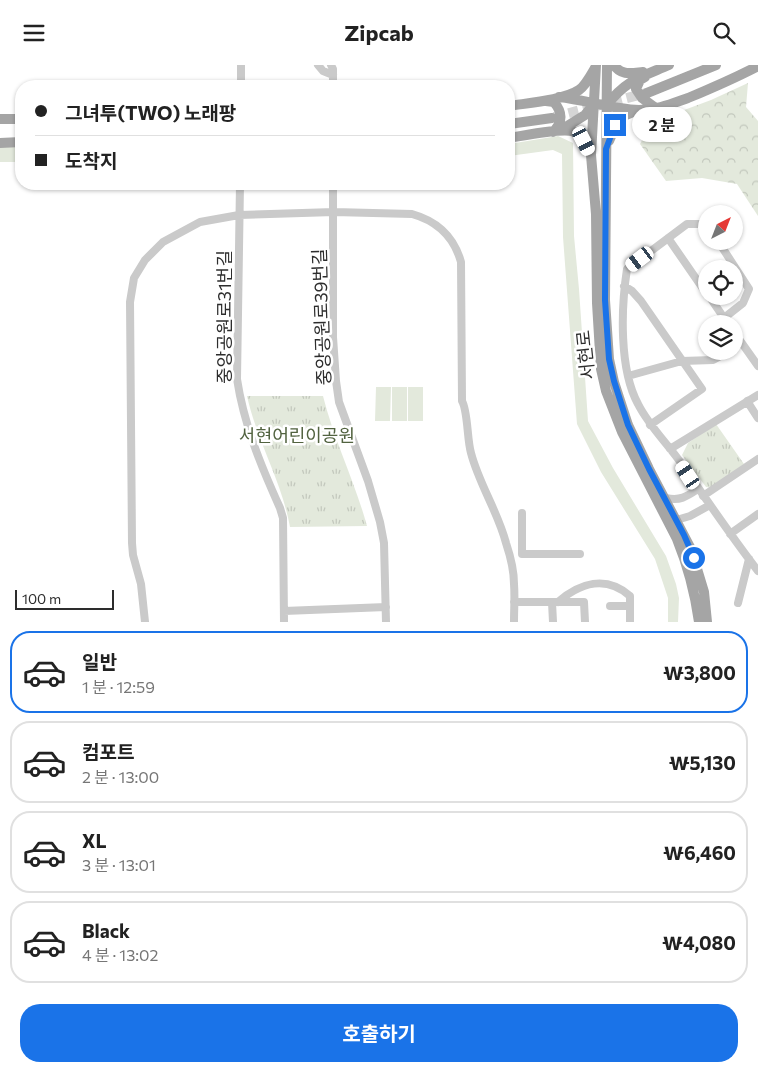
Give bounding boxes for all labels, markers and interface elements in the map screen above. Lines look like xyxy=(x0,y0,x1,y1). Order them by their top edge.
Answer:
icon: menu xyxy=(20,19,48,47)
text: Zipcab xyxy=(344,19,414,46)
icon: search xyxy=(710,19,738,47)
text: 그녀투(TWO) 노래팡 xyxy=(65,101,236,124)
callout: 2 분 xyxy=(632,107,692,143)
route end xyxy=(604,114,626,136)
text: 2 분 xyxy=(649,115,675,134)
car xyxy=(570,124,597,158)
text: 도착지 xyxy=(65,149,117,172)
north arrow xyxy=(698,205,742,250)
map controls xyxy=(698,205,743,360)
car xyxy=(623,244,656,274)
street label: 중앙공원로39번길 xyxy=(308,248,334,386)
street label: 중앙공원로31번길 xyxy=(213,250,235,384)
button: locate xyxy=(698,260,743,305)
button: layers xyxy=(698,315,743,360)
street label: 서현로 xyxy=(571,329,599,381)
park label: 서현어린이공원 xyxy=(239,424,355,446)
car xyxy=(673,458,702,492)
route start xyxy=(683,547,705,569)
scale bar xyxy=(15,587,114,610)
text: 100 m xyxy=(22,590,61,607)
icon: car xyxy=(22,650,67,695)
text: 일반 xyxy=(82,650,117,673)
text: ₩3,800 xyxy=(663,661,736,684)
text: 1 분 · 12:59 xyxy=(82,677,155,696)
icon: car xyxy=(22,740,67,785)
text: 컴포트 xyxy=(82,740,134,763)
text: ₩5,130 xyxy=(669,751,736,774)
text: 2 분 · 13:00 xyxy=(82,767,159,786)
text: XL xyxy=(82,829,107,852)
icon: car xyxy=(22,830,67,875)
text: ₩6,460 xyxy=(663,841,736,864)
text: 3 분 · 13:01 xyxy=(82,855,156,874)
text: Black xyxy=(82,919,130,942)
icon: car xyxy=(22,920,67,965)
text: ₩4,080 xyxy=(662,931,736,954)
text: 4 분 · 13:02 xyxy=(82,945,158,964)
button: 호출하기 xyxy=(20,1004,738,1062)

